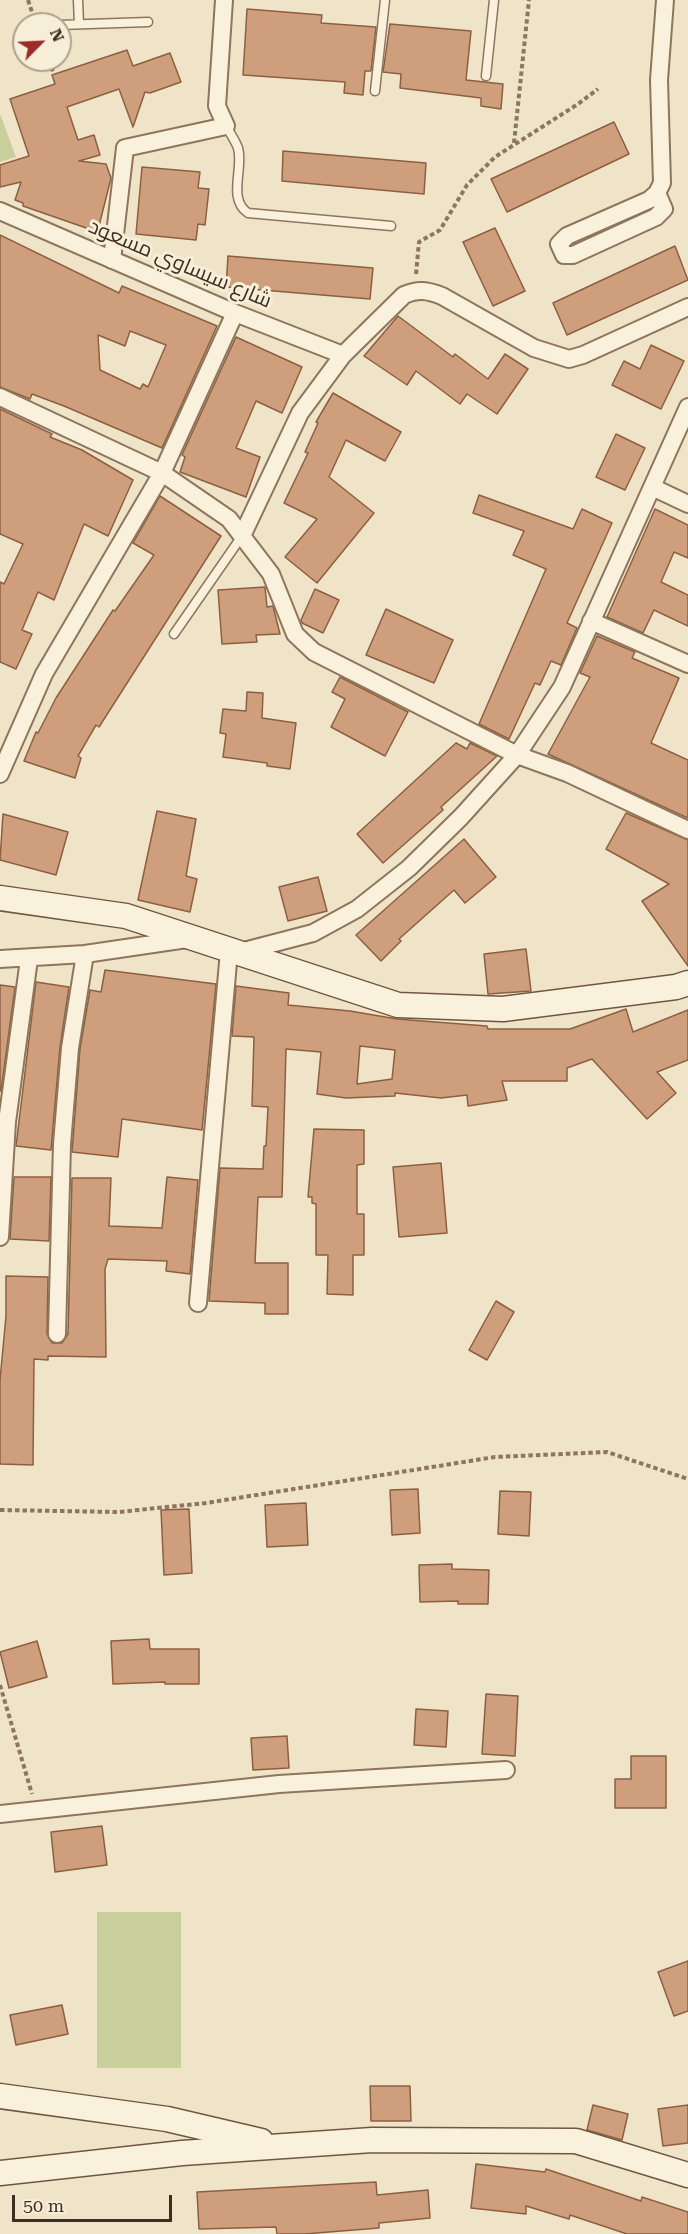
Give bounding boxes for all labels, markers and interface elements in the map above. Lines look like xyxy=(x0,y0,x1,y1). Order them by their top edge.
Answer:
north arrow xyxy=(12,12,72,72)
text: N xyxy=(46,26,68,45)
street label: شارع سيساوي مسعود xyxy=(85,214,275,314)
scale bar xyxy=(15,2183,176,2221)
text: 50 m xyxy=(23,2195,64,2216)

